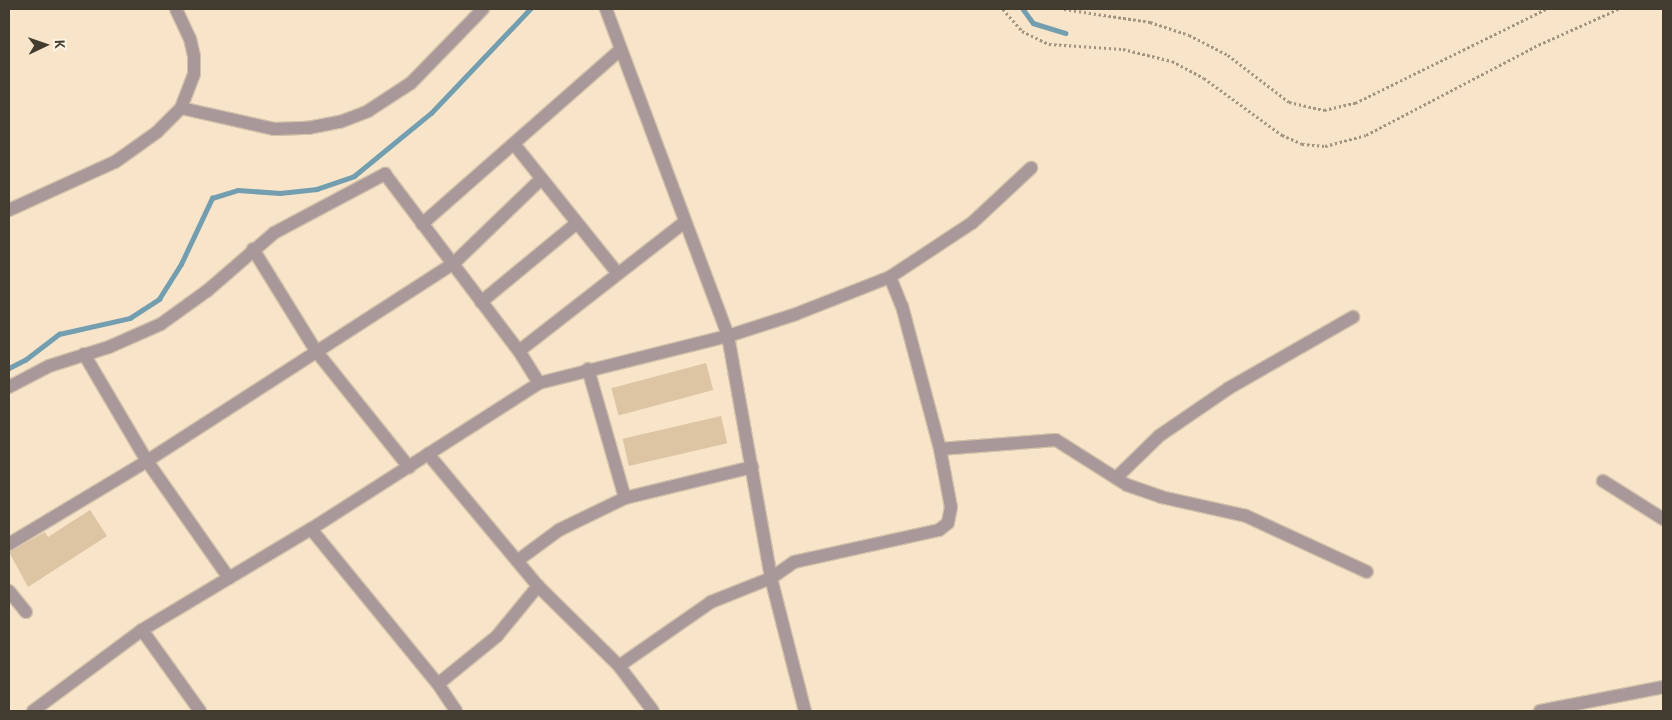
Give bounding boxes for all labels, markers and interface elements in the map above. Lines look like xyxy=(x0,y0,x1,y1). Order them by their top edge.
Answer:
north arrow xyxy=(20,20,70,70)
text: K xyxy=(51,39,69,49)

